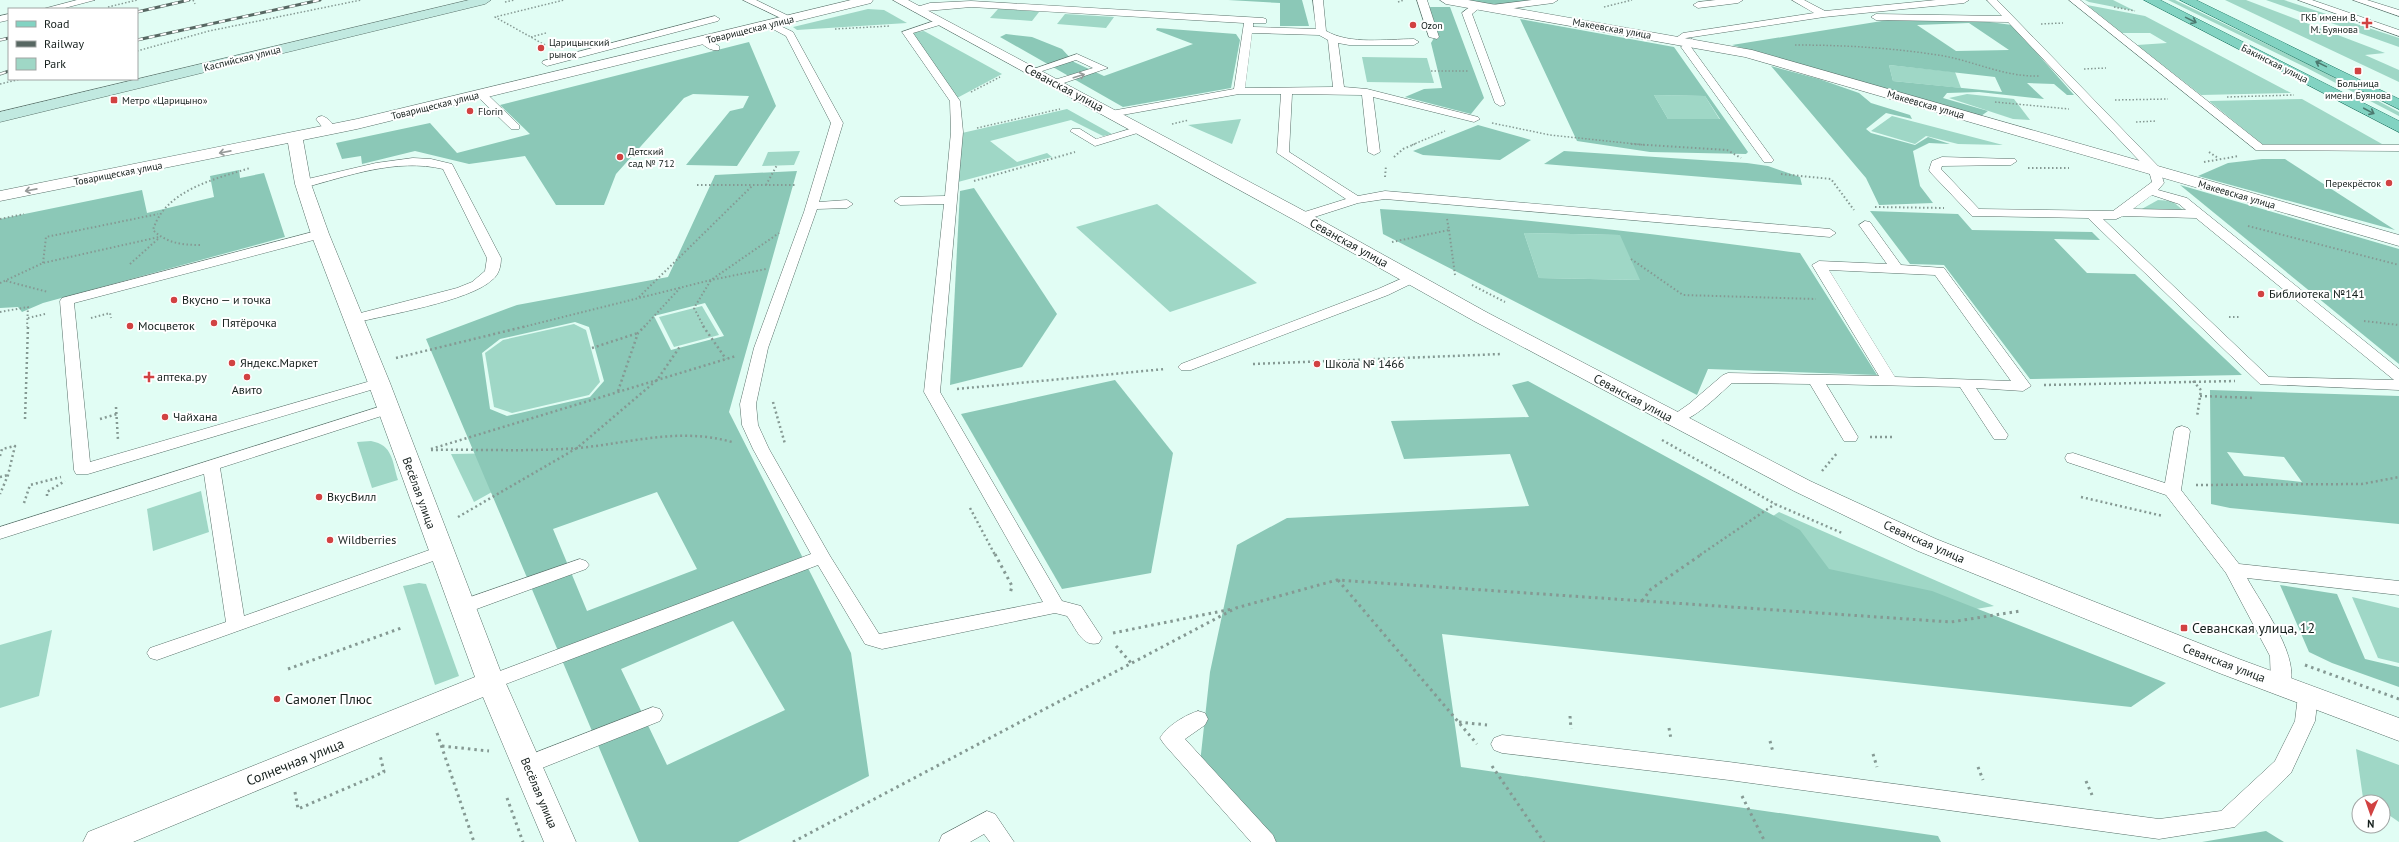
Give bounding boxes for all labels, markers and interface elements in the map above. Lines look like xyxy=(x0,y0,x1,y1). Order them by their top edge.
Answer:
legend xyxy=(8,8,138,80)
place label: ГКБ имени В. М. Буянова xyxy=(2301,11,2358,36)
street label: Товарищеская улица xyxy=(705,12,795,47)
street label: Макеевская улица xyxy=(1572,15,1652,42)
text: Road xyxy=(44,16,69,31)
one-way arrow xyxy=(2185,17,2197,24)
marker: ГКБ имени В. М. Буянова xyxy=(2361,17,2373,29)
place label: Ozon xyxy=(1421,19,1443,32)
marker: Ozon xyxy=(1408,20,1418,30)
text: Railway xyxy=(44,36,84,51)
place label: Царицынский рынок xyxy=(549,36,609,61)
street label: Бакинская улица xyxy=(2239,41,2310,86)
street label: Каспийская улица xyxy=(202,43,282,74)
marker: Царицынский рынок xyxy=(536,43,546,53)
text: Park xyxy=(44,56,66,71)
street label: Севанская улица xyxy=(1022,60,1106,115)
one-way arrow xyxy=(2315,60,2327,68)
marker: Больница имени Буянова xyxy=(2353,66,2363,76)
one-way arrow xyxy=(1073,72,1086,79)
place label: Больница имени Буянова xyxy=(2325,77,2391,102)
street label: Макеевская улица xyxy=(1886,87,1966,122)
street label: Товарищеская улица xyxy=(390,88,480,123)
place label: Метро «Царицыно» xyxy=(122,94,208,107)
marker: Метро «Царицыно» xyxy=(109,95,119,105)
place label: Florin xyxy=(478,105,503,118)
marker: Florin xyxy=(465,106,475,116)
one-way arrow xyxy=(2363,108,2375,116)
place label: Детский сад № 712 xyxy=(628,145,675,170)
one-way arrow xyxy=(219,148,232,156)
marker: Детский сад № 712 xyxy=(615,152,625,162)
street label: Товарищеская улица xyxy=(73,159,164,188)
street label: Макеевская улица xyxy=(2197,177,2277,212)
place label: Перекрёсток xyxy=(2325,177,2381,190)
marker: Перекрёсток xyxy=(2384,178,2394,188)
one-way arrow xyxy=(25,187,38,195)
street label: Севанская улица xyxy=(1307,215,1391,270)
place label: Библиотека №141 xyxy=(2269,286,2365,301)
marker: Библиотека №141 xyxy=(2256,289,2266,299)
place label: Вкусно — и точка xyxy=(182,292,271,307)
marker: Вкусно — и точка xyxy=(169,295,179,305)
place label: Пятёрочка xyxy=(222,315,277,330)
place label: Мосцветок xyxy=(138,318,195,333)
marker: Пятёрочка xyxy=(209,318,219,328)
marker: Мосцветок xyxy=(125,321,135,331)
place label: Яндекс.Маркет xyxy=(240,355,318,370)
place label: Школа № 1466 xyxy=(1325,356,1404,371)
marker: Яндекс.Маркет xyxy=(227,358,237,368)
marker: Школа № 1466 xyxy=(1312,359,1322,369)
place label: аптека.ру xyxy=(157,369,207,384)
street label: Севанская улица xyxy=(1591,370,1675,425)
marker: аптека.ру xyxy=(144,372,154,382)
marker: Авито xyxy=(242,372,252,382)
place label: Авито xyxy=(232,382,262,397)
place label: Чайхана xyxy=(173,409,217,424)
marker: Чайхана xyxy=(160,412,170,422)
street label: Весёлая улица xyxy=(400,455,439,531)
place label: ВкусВилл xyxy=(327,489,376,504)
marker: ВкусВилл xyxy=(314,492,324,502)
street label: Севанская улица xyxy=(1881,517,1967,566)
place label: Wildberries xyxy=(338,532,396,547)
marker: Wildberries xyxy=(325,535,335,545)
place label: Севанская улица, 12 xyxy=(2192,619,2315,637)
marker: Севанская улица, 12 xyxy=(2179,623,2189,633)
street label: Севанская улица xyxy=(2181,640,2268,685)
place label: Самолет Плюс xyxy=(285,690,372,708)
marker: Самолет Плюс xyxy=(272,694,282,704)
street label: Солнечная улица xyxy=(243,734,347,790)
street label: Весёлая улица xyxy=(518,755,561,830)
north arrow xyxy=(2351,794,2391,834)
text: N xyxy=(2367,817,2375,831)

